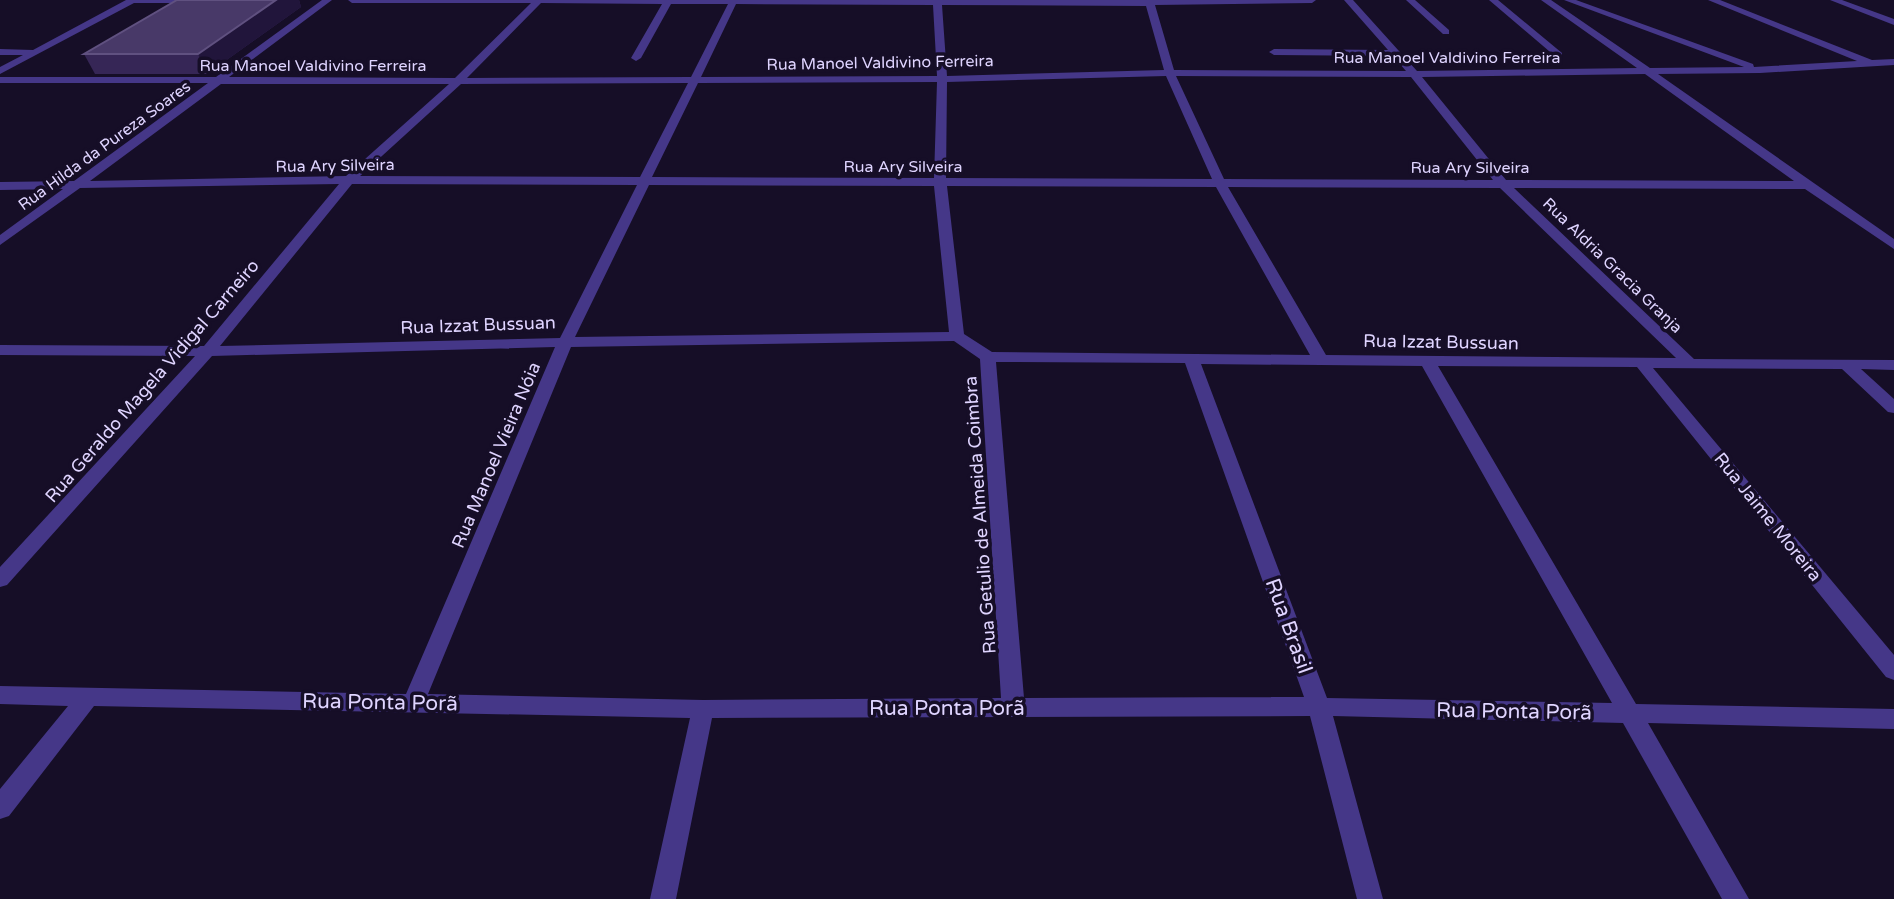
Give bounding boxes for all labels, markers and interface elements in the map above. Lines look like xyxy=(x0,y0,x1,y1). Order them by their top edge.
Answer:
street label: Rua Manoel Valdivino Ferreira xyxy=(1333,48,1561,68)
street label: Rua Manoel Valdivino Ferreira xyxy=(766,51,994,75)
street label: Rua Manoel Valdivino Ferreira xyxy=(199,56,427,76)
street label: Rua Hilda da Pureza Soares xyxy=(14,76,195,215)
street label: Rua Ary Silveira xyxy=(275,155,395,177)
street label: Rua Ary Silveira xyxy=(843,157,963,177)
street label: Rua Ary Silveira xyxy=(1410,158,1530,178)
street label: Rua Aldria Gracia Granja xyxy=(1538,194,1686,338)
street label: Rua Geraldo Magela Vidigal Carneiro xyxy=(40,255,264,507)
street label: Rua Izzat Bussuan xyxy=(400,311,556,339)
street label: Rua Izzat Bussuan xyxy=(1363,330,1519,354)
street label: Rua Manoel Vieira Nóia xyxy=(447,359,545,551)
street label: Rua Getulio de Almeida Coimbra xyxy=(959,375,1001,655)
street label: Rua Jaime Moreira xyxy=(1709,448,1827,586)
street label: Rua Brasil xyxy=(1260,575,1317,677)
street label: Rua Ponta Porã xyxy=(302,689,458,716)
street label: Rua Ponta Porã xyxy=(869,696,1025,721)
street label: Rua Ponta Porã xyxy=(1436,698,1592,725)

